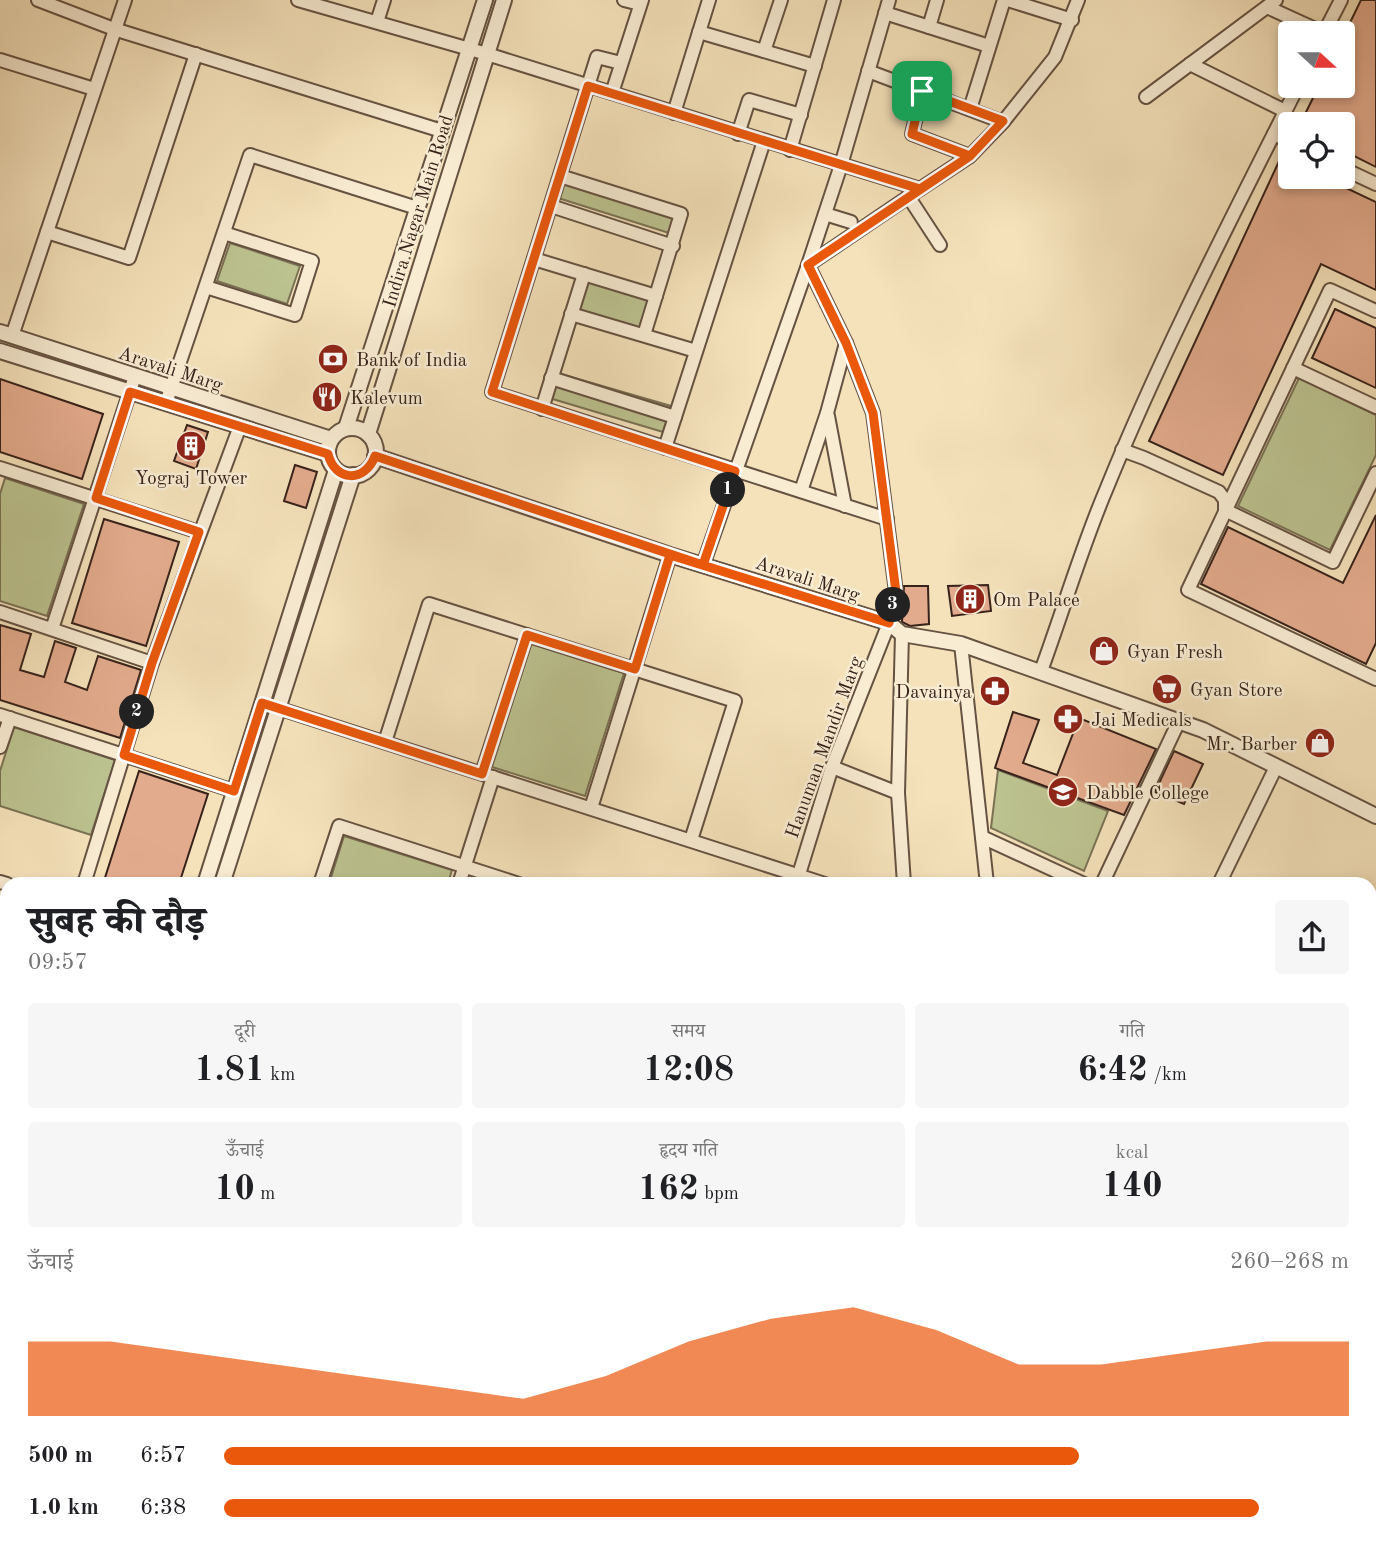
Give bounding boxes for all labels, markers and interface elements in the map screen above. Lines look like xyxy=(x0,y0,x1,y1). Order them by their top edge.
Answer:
north arrow xyxy=(1278,21,1354,98)
map controls xyxy=(1278,21,1355,189)
pin xyxy=(892,61,952,121)
icon: arrive xyxy=(903,72,941,110)
button: locate xyxy=(1278,112,1355,189)
street label: Indira Nagar Main Road xyxy=(381,113,458,310)
bank icon: Bank of India xyxy=(316,342,350,376)
street label: Aravali Marg xyxy=(116,345,226,396)
place label: Bank of India xyxy=(356,352,468,371)
restaurant icon: Kalevum xyxy=(310,380,344,414)
place label: Kalevum xyxy=(350,390,423,409)
building icon: Yograj Tower xyxy=(174,429,208,463)
place label: Yograj Tower xyxy=(135,470,247,489)
pin: 1 xyxy=(710,472,746,508)
text: 1 xyxy=(722,480,733,499)
street label: Aravali Marg xyxy=(753,555,863,606)
building icon: Om Palace xyxy=(953,582,987,616)
pin: 3 xyxy=(876,588,910,622)
place label: Om Palace xyxy=(993,592,1080,611)
text: 3 xyxy=(887,595,898,614)
shop icon: Gyan Fresh xyxy=(1087,634,1121,668)
place label: Gyan Fresh xyxy=(1127,644,1223,663)
street label: Hanuman Mandir Marg xyxy=(784,654,867,841)
supermarket icon: Gyan Store xyxy=(1150,672,1184,706)
pharmacy icon: Davainya xyxy=(978,674,1012,708)
place label: Gyan Store xyxy=(1190,682,1283,701)
place label: Davainya xyxy=(895,684,973,703)
pin: 2 xyxy=(120,694,154,730)
text: 2 xyxy=(131,702,142,721)
pharmacy icon: Jai Medicals xyxy=(1051,702,1085,736)
place label: Jai Medicals xyxy=(1091,712,1192,731)
shop icon: Mr. Barber xyxy=(1303,726,1337,760)
place label: Mr. Barber xyxy=(1206,736,1297,755)
school or university icon: Dabble College xyxy=(1046,775,1080,809)
place label: Dabble College xyxy=(1086,785,1209,804)
button: share xyxy=(1275,900,1349,974)
text: सुबह की दौड़ xyxy=(28,904,205,942)
text: 09:57 xyxy=(28,951,88,974)
text: दूरी xyxy=(235,1023,255,1042)
text: समय xyxy=(672,1023,705,1042)
text: गति xyxy=(1120,1023,1145,1042)
text: 1.81 xyxy=(194,1053,265,1088)
text: 12:08 xyxy=(643,1053,734,1088)
text: 6:42 xyxy=(1077,1053,1148,1088)
text: km xyxy=(265,1066,295,1085)
text: /km xyxy=(1148,1066,1187,1085)
text: ऊँचाई xyxy=(226,1142,264,1161)
text: हृदय गति xyxy=(659,1142,718,1161)
text: kcal xyxy=(1116,1144,1149,1163)
text: 140 xyxy=(1102,1169,1163,1204)
text: 10 xyxy=(214,1172,255,1207)
text: 162 xyxy=(638,1172,699,1207)
text: m xyxy=(255,1185,275,1204)
text: bpm xyxy=(699,1185,739,1204)
text: 260–268 m xyxy=(1230,1250,1349,1273)
text: ऊँचाई xyxy=(28,1251,73,1274)
text: 500 m xyxy=(28,1444,93,1467)
text: 6:57 xyxy=(140,1444,186,1467)
text: 1.0 km xyxy=(28,1496,99,1519)
text: 6:38 xyxy=(140,1496,186,1519)

